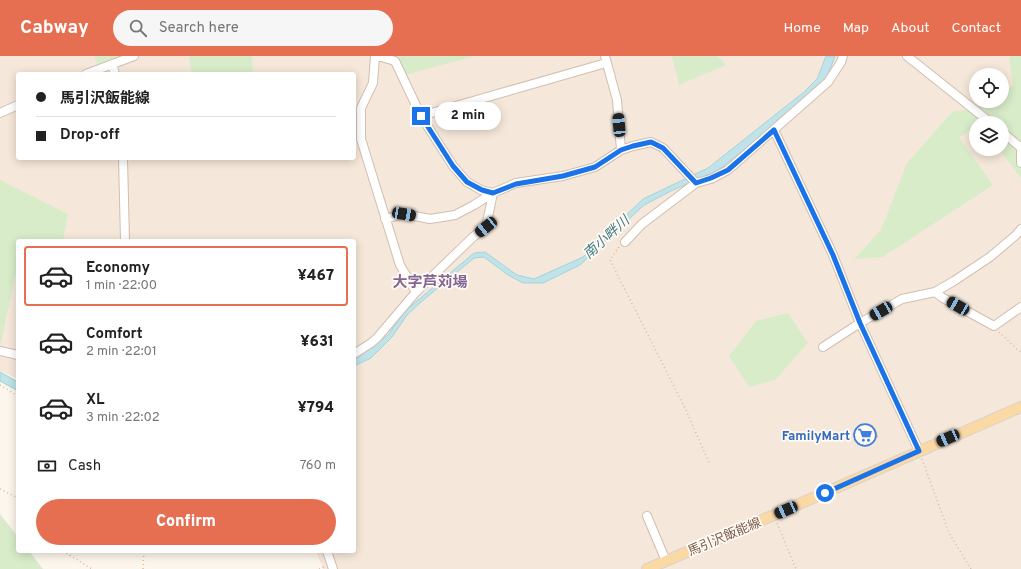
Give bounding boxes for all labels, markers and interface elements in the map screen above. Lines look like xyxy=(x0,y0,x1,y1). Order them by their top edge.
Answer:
search box xyxy=(113,10,393,46)
text: Cabway xyxy=(20,16,89,40)
icon: search xyxy=(127,17,149,39)
text: Search here xyxy=(159,19,239,38)
text: Home xyxy=(784,20,821,37)
text: Map xyxy=(843,20,869,37)
text: About xyxy=(891,20,930,37)
text: Contact xyxy=(952,20,1001,37)
map controls xyxy=(969,68,1009,156)
button: locate xyxy=(969,68,1009,108)
text: 馬引沢飯能線 xyxy=(60,90,150,109)
callout: 2 min xyxy=(435,102,501,130)
route end xyxy=(412,107,430,125)
text: 2 min xyxy=(451,108,485,124)
car xyxy=(612,113,626,137)
button: layers xyxy=(969,116,1009,156)
text: Drop-off xyxy=(60,126,120,145)
car xyxy=(391,206,417,222)
water label: 南小畔川 xyxy=(581,212,635,263)
car xyxy=(473,215,499,239)
icon: car xyxy=(38,258,74,294)
text: Economy xyxy=(86,259,150,278)
text: ¥467 xyxy=(297,267,334,286)
district label: 大字芦苅場 xyxy=(392,274,468,293)
text: 1 min · 22:00 xyxy=(86,278,157,294)
car xyxy=(945,295,971,317)
car xyxy=(868,300,894,322)
icon: car xyxy=(38,324,74,360)
text: Comfort xyxy=(86,325,143,344)
text: ¥631 xyxy=(300,333,334,352)
text: 2 min · 22:01 xyxy=(86,344,157,360)
icon: car xyxy=(38,390,74,426)
text: XL xyxy=(86,391,104,410)
text: ¥794 xyxy=(298,399,334,418)
text: 3 min · 22:02 xyxy=(86,410,160,426)
supermarket icon: FamilyMart xyxy=(852,422,878,448)
car xyxy=(935,428,961,448)
place label: FamilyMart xyxy=(782,429,850,445)
icon: cash xyxy=(36,455,58,477)
text: Cash xyxy=(68,457,101,476)
text: 760 m xyxy=(300,458,336,474)
route start xyxy=(816,484,834,502)
button: Confirm xyxy=(36,499,336,545)
car xyxy=(773,500,799,520)
street label: 馬引沢飯能線 xyxy=(685,514,764,560)

